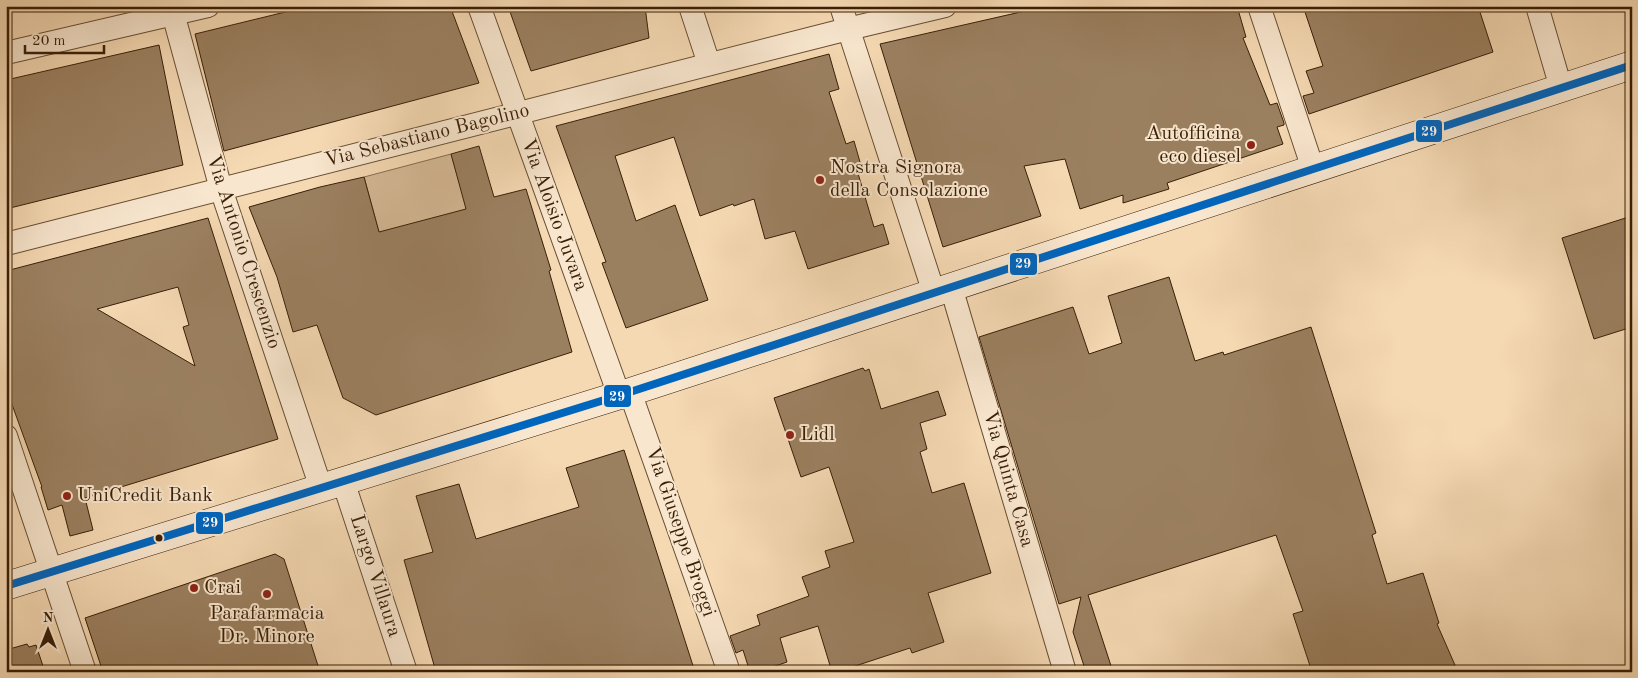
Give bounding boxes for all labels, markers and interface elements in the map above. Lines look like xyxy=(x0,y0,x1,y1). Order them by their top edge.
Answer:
scale bar xyxy=(25,22,104,54)
text: 20 m xyxy=(32,34,66,49)
street label: Via Sebastiano Bagolino xyxy=(323,101,531,171)
line badge: 29 xyxy=(1415,119,1443,143)
place label: Autofficina eco diesel xyxy=(1146,124,1241,167)
text: 29 xyxy=(1421,125,1437,139)
street label: Via Aloisio Juvara xyxy=(517,136,591,294)
marker: Autofficina eco diesel xyxy=(1245,139,1257,151)
street label: Via Antonio Crescenzio xyxy=(202,153,284,351)
place label: Nostra Signora della Consolazione xyxy=(830,158,988,201)
marker: Nostra Signora della Consolazione xyxy=(814,174,826,186)
line badge: 29 xyxy=(1009,252,1038,276)
text: 29 xyxy=(1015,257,1031,271)
line badge: 29 xyxy=(603,384,632,408)
text: 29 xyxy=(609,390,625,404)
street label: Via Quinta Casa xyxy=(979,409,1037,549)
place label: Lidl xyxy=(800,425,835,445)
marker: Lidl xyxy=(784,429,796,441)
street label: Via Giuseppe Broggi xyxy=(642,444,718,620)
place label: UniCredit Bank xyxy=(77,486,213,506)
marker: UniCredit Bank xyxy=(61,490,73,502)
line badge: 29 xyxy=(195,511,224,535)
street label: Largo Villaura xyxy=(346,512,404,640)
text: 29 xyxy=(202,516,218,530)
unlabelled marker xyxy=(154,533,164,543)
place label: Crai xyxy=(204,578,241,598)
marker: Crai xyxy=(188,582,200,594)
marker: Parafarmacia Dr. Minore xyxy=(261,588,273,600)
place label: Parafarmacia Dr. Minore xyxy=(209,604,325,647)
north arrow xyxy=(22,606,72,656)
text: N xyxy=(43,611,54,625)

